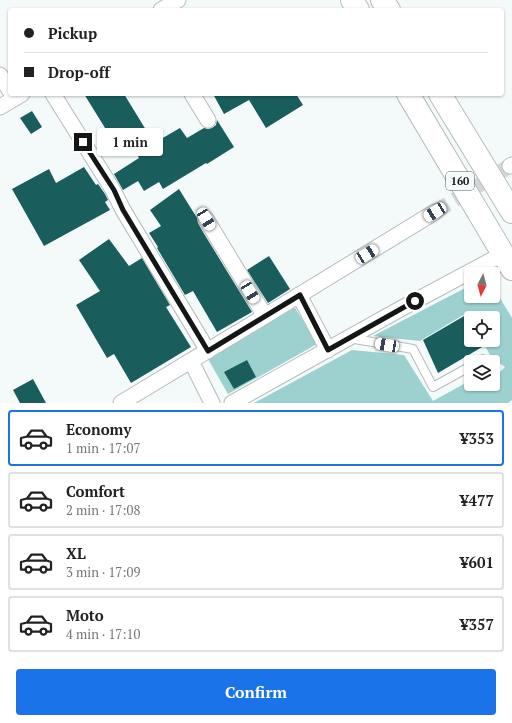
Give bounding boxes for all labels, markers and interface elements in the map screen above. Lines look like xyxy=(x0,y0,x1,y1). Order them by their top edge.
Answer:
text: Pickup xyxy=(48,23,97,43)
text: Drop-off xyxy=(48,62,110,82)
callout: 1 min xyxy=(97,128,163,156)
route end xyxy=(74,133,92,151)
text: 1 min xyxy=(112,133,148,151)
road number: 160 xyxy=(446,172,474,190)
car xyxy=(422,201,448,223)
car xyxy=(195,206,217,232)
car xyxy=(354,243,380,265)
north arrow xyxy=(464,267,500,303)
map controls xyxy=(464,267,500,391)
car xyxy=(239,279,261,305)
route start xyxy=(406,292,424,310)
button: locate xyxy=(464,311,500,347)
car xyxy=(374,337,400,353)
button: layers xyxy=(464,355,500,391)
text: Economy xyxy=(66,419,131,439)
icon: car xyxy=(18,420,54,456)
text: ¥353 xyxy=(460,428,494,448)
text: 1 min · 17:07 xyxy=(66,439,140,457)
text: Comfort xyxy=(66,481,125,501)
icon: car xyxy=(18,482,54,518)
text: ¥477 xyxy=(460,490,494,510)
text: 2 min · 17:08 xyxy=(66,501,140,519)
text: XL xyxy=(66,543,86,563)
icon: car xyxy=(18,544,54,580)
text: ¥601 xyxy=(460,552,494,572)
text: 3 min · 17:09 xyxy=(66,563,140,581)
text: Moto xyxy=(66,605,104,625)
icon: car xyxy=(18,606,54,642)
text: ¥357 xyxy=(460,614,494,634)
text: 4 min · 17:10 xyxy=(66,625,140,643)
button: Confirm xyxy=(16,669,496,715)

